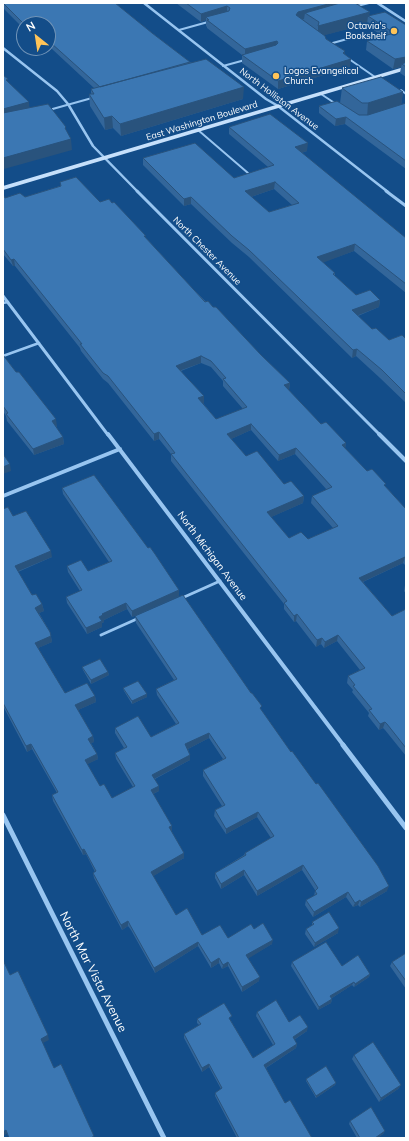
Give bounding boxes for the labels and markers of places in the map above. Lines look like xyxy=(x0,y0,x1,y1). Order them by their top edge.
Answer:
place label: Octavia's Bookshelf xyxy=(345,21,386,42)
marker: Octavia's Bookshelf xyxy=(389,26,399,36)
place label: Logos Evangelical Church xyxy=(284,66,359,87)
marker: Logos Evangelical Church xyxy=(271,71,281,81)

